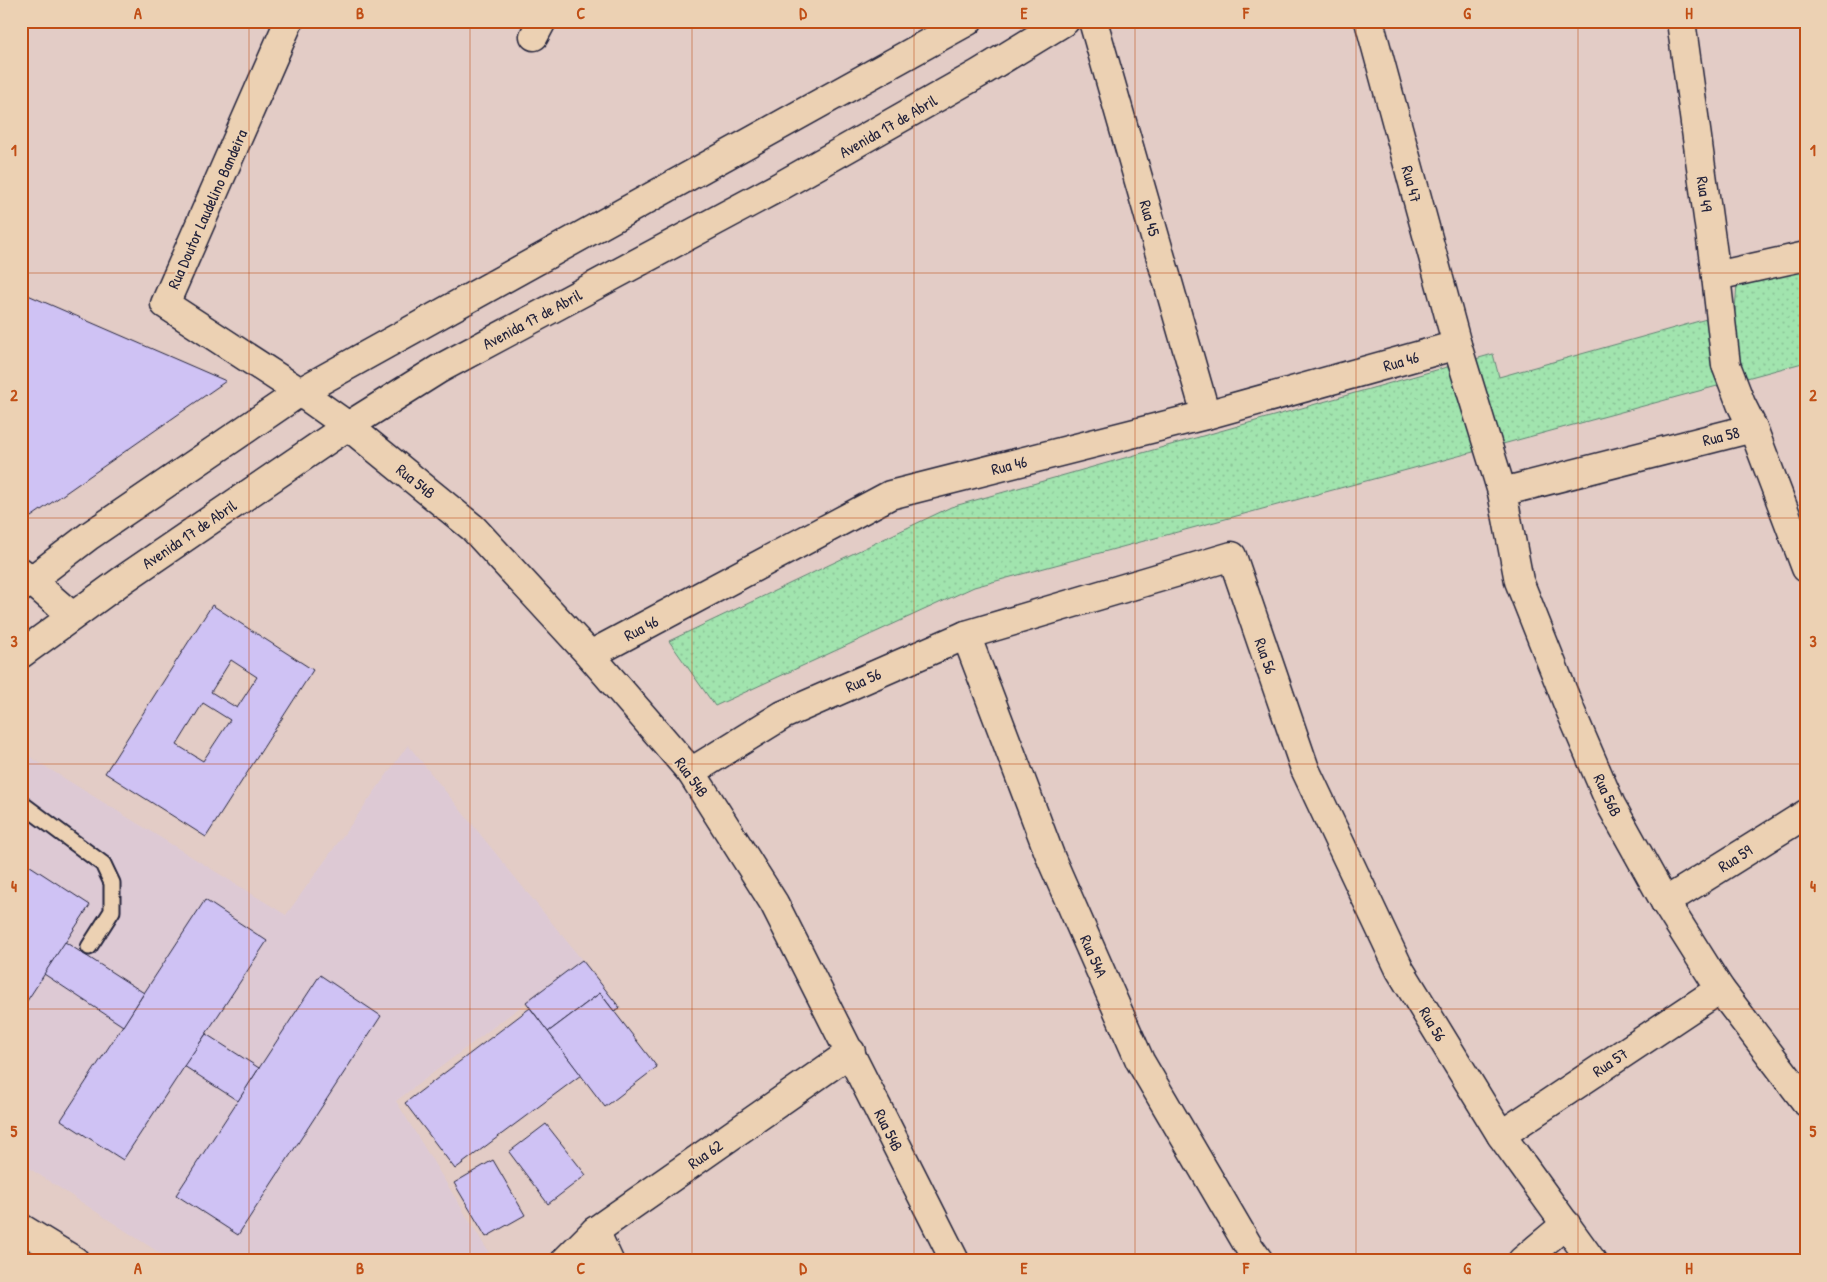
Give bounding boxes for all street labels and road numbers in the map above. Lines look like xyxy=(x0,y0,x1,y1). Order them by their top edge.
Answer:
street label: Avenida 17 de Abril xyxy=(835,89,942,163)
street label: Rua Doutor Laudelino Bandeira xyxy=(162,126,252,292)
street label: Rua 47 xyxy=(1397,163,1428,205)
street label: Rua 49 xyxy=(1692,175,1718,213)
street label: Rua 45 xyxy=(1134,197,1166,239)
street label: Avenida 17 de Abril xyxy=(478,283,586,354)
street label: Rua 46 xyxy=(1381,345,1421,377)
street label: Rua 58 xyxy=(1700,421,1742,451)
street label: Rua 46 xyxy=(989,450,1029,480)
street label: Rua 54B xyxy=(392,458,440,504)
street label: Avenida 17 de Abril xyxy=(137,494,241,574)
street label: Rua 46 xyxy=(620,610,662,646)
street label: Rua 56 xyxy=(1250,635,1282,677)
street label: Rua 56 xyxy=(842,662,884,698)
street label: Rua 54B xyxy=(670,753,714,801)
street label: Rua 56B xyxy=(1589,770,1627,820)
street label: Rua 59 xyxy=(1714,839,1756,877)
street label: Rua 54A xyxy=(1075,931,1113,981)
street label: Rua 56 xyxy=(1414,1003,1452,1045)
street label: Rua 57 xyxy=(1588,1042,1632,1082)
street label: Rua 54B xyxy=(869,1105,909,1155)
street label: Rua 62 xyxy=(683,1134,727,1174)

